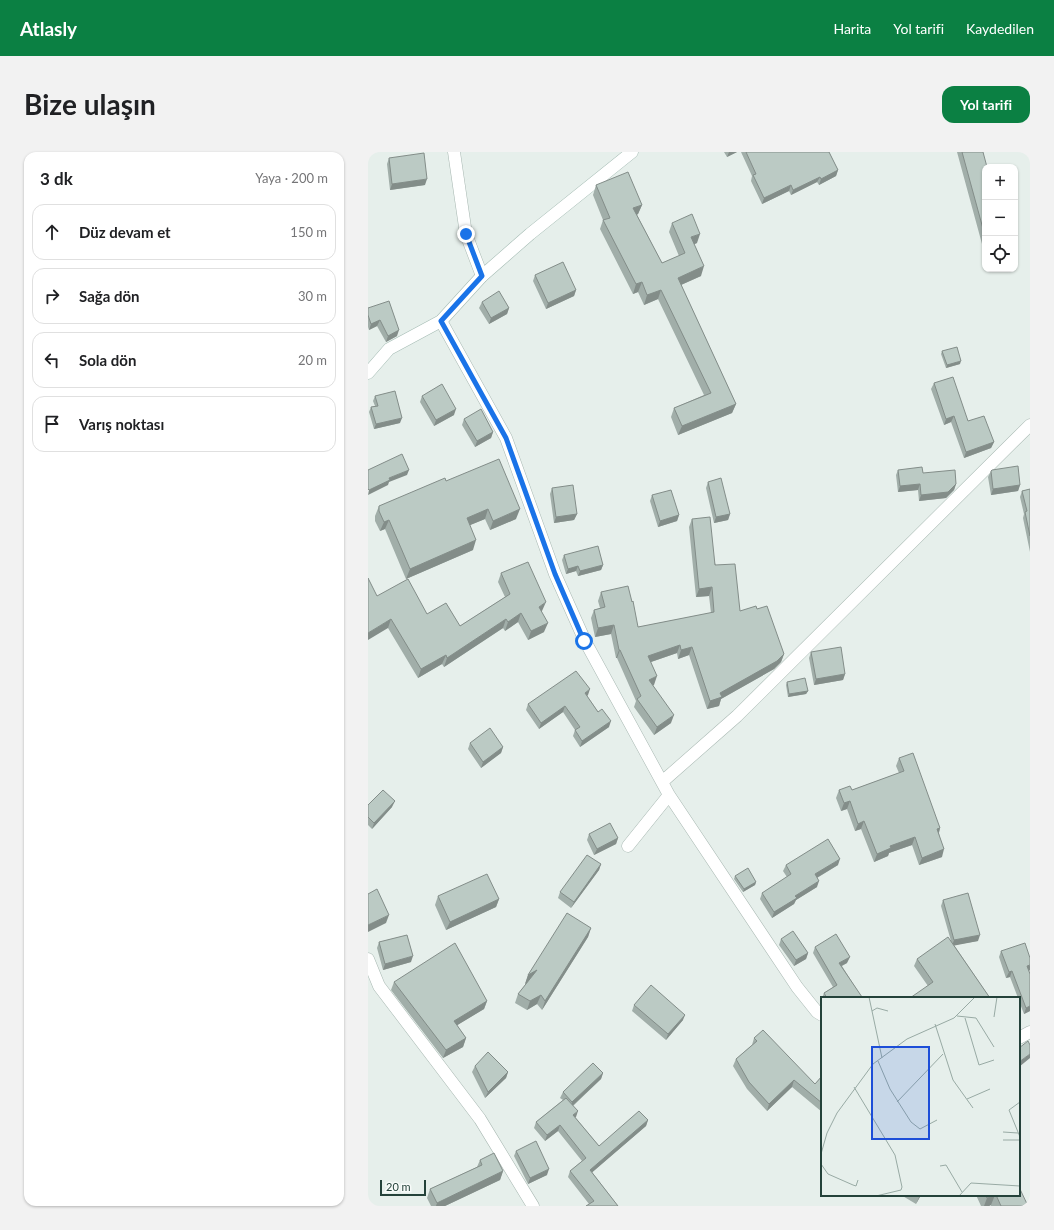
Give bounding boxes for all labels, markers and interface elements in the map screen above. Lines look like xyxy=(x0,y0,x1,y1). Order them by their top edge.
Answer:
text: Atlasly xyxy=(20,17,77,40)
text: Harita xyxy=(833,20,871,37)
text: Yol tarifi xyxy=(893,20,944,37)
text: Kaydedilen xyxy=(966,20,1034,37)
button: Yol tarifi xyxy=(942,86,1030,123)
text: Bize ulaşın xyxy=(24,87,156,121)
map controls xyxy=(982,164,1018,272)
button: + xyxy=(982,164,1018,200)
text: 3 dk xyxy=(40,168,73,189)
text: Yaya · 200 m xyxy=(255,170,328,186)
button: − xyxy=(982,200,1018,236)
icon: ahead xyxy=(41,221,63,243)
text: Düz devam et xyxy=(79,223,171,241)
text: 150 m xyxy=(290,224,327,240)
route end xyxy=(457,225,475,243)
button: locate xyxy=(982,236,1018,272)
icon: right xyxy=(41,285,63,307)
text: Sağa dön xyxy=(79,287,140,305)
text: 30 m xyxy=(298,288,327,304)
icon: left xyxy=(41,349,63,371)
text: Sola dön xyxy=(79,351,136,369)
text: 20 m xyxy=(298,352,327,368)
icon: arrive xyxy=(41,413,63,435)
text: Varış noktası xyxy=(79,415,164,433)
route start xyxy=(575,632,593,650)
inset map xyxy=(821,997,1020,1196)
scale bar xyxy=(380,1178,426,1197)
text: 20 m xyxy=(386,1180,411,1193)

